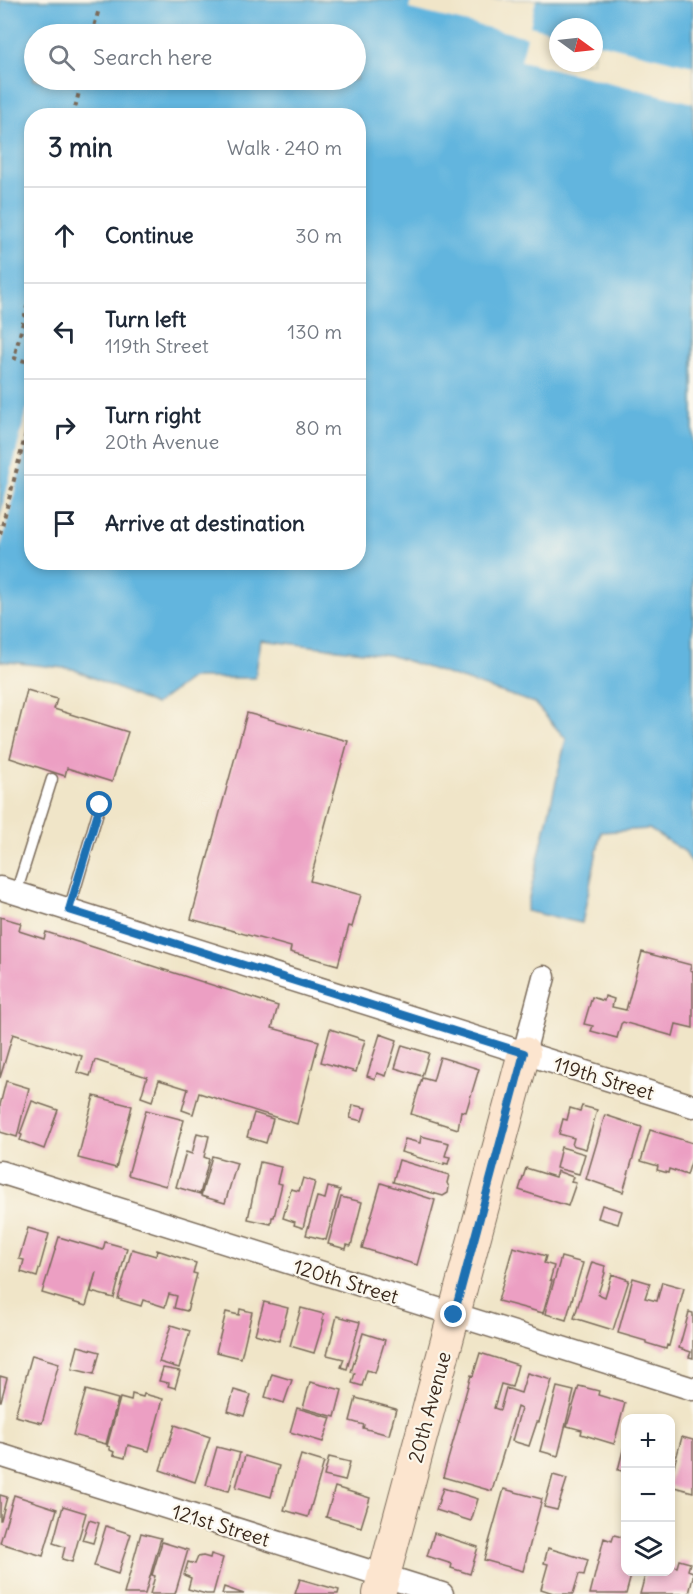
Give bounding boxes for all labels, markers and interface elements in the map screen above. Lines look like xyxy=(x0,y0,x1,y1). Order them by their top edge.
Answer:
north arrow xyxy=(549,18,603,72)
search box xyxy=(24,24,366,90)
icon: search xyxy=(45,41,78,74)
text: Search here xyxy=(93,43,212,71)
text: 3 min xyxy=(48,131,113,164)
text: Walk · 240 m xyxy=(227,135,342,160)
icon: ahead xyxy=(48,219,81,252)
text: Continue xyxy=(105,221,194,249)
text: 30 m xyxy=(295,223,342,248)
text: Turn left xyxy=(105,305,186,333)
icon: left xyxy=(48,315,81,348)
text: 130 m xyxy=(287,319,342,344)
text: 119th Street xyxy=(105,333,209,358)
text: Turn right xyxy=(105,401,201,429)
icon: right xyxy=(48,411,81,444)
text: 80 m xyxy=(295,415,342,440)
text: 20th Avenue xyxy=(105,429,219,454)
icon: arrive xyxy=(48,507,81,540)
text: Arrive at destination xyxy=(105,509,305,537)
route start xyxy=(86,791,112,817)
street label: 119th Street xyxy=(551,1051,658,1105)
street label: 120th Street xyxy=(290,1253,402,1309)
route end xyxy=(440,1301,466,1327)
street label: 20th Avenue xyxy=(402,1349,456,1465)
map controls xyxy=(621,1414,675,1576)
button: + xyxy=(621,1414,675,1468)
button: − xyxy=(621,1468,675,1522)
street label: 121st Street xyxy=(169,1498,273,1552)
button: layers xyxy=(621,1522,675,1576)

